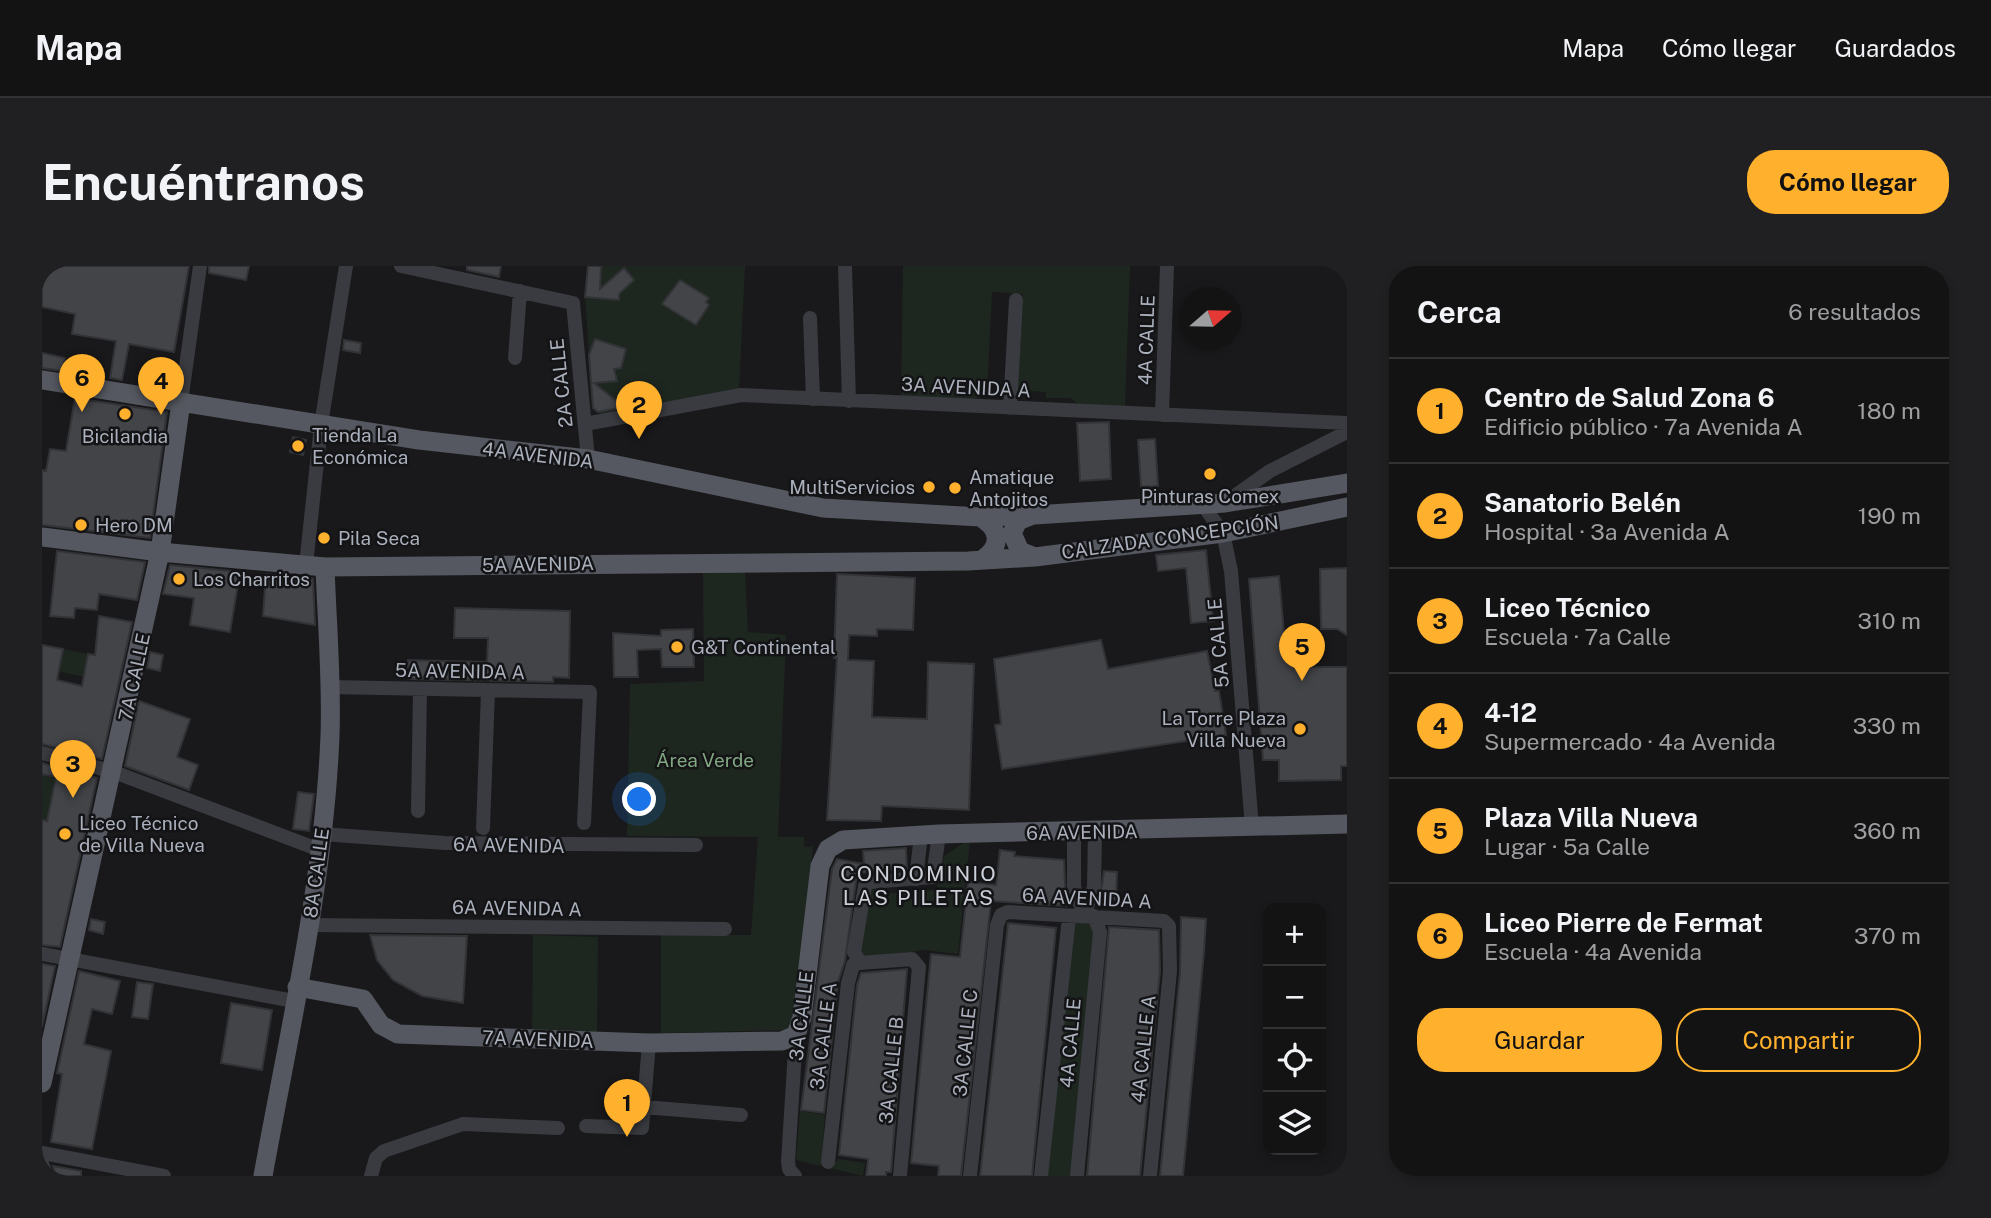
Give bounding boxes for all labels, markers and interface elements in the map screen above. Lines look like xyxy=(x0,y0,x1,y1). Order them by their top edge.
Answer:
text: Mapa xyxy=(35,29,123,67)
text: Mapa xyxy=(1562,34,1624,62)
text: Cómo llegar xyxy=(1662,34,1796,62)
text: Guardados xyxy=(1834,34,1956,62)
button: Cómo llegar xyxy=(1747,150,1949,214)
text: Encuéntranos xyxy=(42,153,365,211)
north arrow xyxy=(1179,287,1242,350)
text: Cerca xyxy=(1417,294,1502,330)
street label: 4A CALLE xyxy=(1133,295,1159,385)
text: 6 resultados xyxy=(1788,298,1921,325)
street label: 2A CALLE xyxy=(545,337,577,429)
pin: 6 xyxy=(59,354,105,412)
pin: 4 xyxy=(138,357,184,415)
street label: 3A AVENIDA A xyxy=(900,373,1032,401)
pin: 2 xyxy=(616,381,662,439)
text: Centro de Salud Zona 6 xyxy=(1484,382,1775,413)
text: 1 xyxy=(1435,397,1445,424)
text: 180 m xyxy=(1857,397,1921,424)
marker: Bicilandia xyxy=(117,406,133,422)
text: Edificio público · 7a Avenida A xyxy=(1484,413,1803,440)
place label: Tienda La Económica xyxy=(312,424,408,468)
place label: Bicilandia xyxy=(82,425,168,447)
street label: 4A AVENIDA xyxy=(481,437,595,473)
marker: Tienda La Económica xyxy=(290,438,306,454)
place label: Amatique Antojitos xyxy=(969,466,1054,510)
marker: Pinturas Comex xyxy=(1202,466,1218,482)
place label: MultiServicios xyxy=(789,476,915,498)
marker: MultiServicios xyxy=(921,479,937,495)
marker: Amatique Antojitos xyxy=(947,480,963,496)
place label: Pinturas Comex xyxy=(1141,485,1280,507)
text: Sanatorio Belén xyxy=(1484,487,1681,518)
text: 2 xyxy=(1433,502,1447,529)
text: 190 m xyxy=(1858,502,1921,529)
street label: CALZADA CONCEPCIÓN xyxy=(1060,511,1280,563)
place label: Hero DM xyxy=(95,514,173,536)
marker: Hero DM xyxy=(73,517,89,533)
text: Hospital · 3a Avenida A xyxy=(1484,518,1730,545)
place label: Pila Seca xyxy=(338,527,420,549)
marker: Pila Seca xyxy=(316,530,332,546)
street label: 5A AVENIDA xyxy=(482,552,594,576)
place label: Los Charritos xyxy=(193,568,310,590)
marker: Los Charritos xyxy=(171,571,187,587)
text: Liceo Técnico xyxy=(1484,592,1651,623)
street label: 5A CALLE xyxy=(1203,597,1233,689)
text: 3 xyxy=(1432,607,1448,634)
text: 310 m xyxy=(1858,607,1921,634)
pin: 5 xyxy=(1279,623,1325,681)
text: Escuela · 7a Calle xyxy=(1484,623,1671,650)
street label: 7A CALLE xyxy=(114,631,154,723)
place label: G&T Continental xyxy=(691,636,836,658)
marker: G&T Continental xyxy=(669,639,685,655)
street label: 5A AVENIDA A xyxy=(395,659,525,683)
text: 4-12 xyxy=(1484,697,1537,728)
place label: La Torre Plaza Villa Nueva xyxy=(1162,707,1286,751)
text: 4 xyxy=(1432,712,1448,739)
text: 330 m xyxy=(1853,712,1921,739)
marker: La Torre Plaza Villa Nueva xyxy=(1292,721,1308,737)
text: Supermercado · 4a Avenida xyxy=(1484,728,1776,755)
pin: 3 xyxy=(50,740,96,798)
park label: Área Verde xyxy=(656,749,754,771)
your location xyxy=(622,782,656,816)
text: Plaza Villa Nueva xyxy=(1484,802,1698,833)
place label: Liceo Técnico de Villa Nueva xyxy=(79,812,205,856)
text: 5 xyxy=(1432,817,1448,844)
text: 360 m xyxy=(1853,817,1921,844)
street label: 6A AVENIDA xyxy=(1026,820,1138,844)
marker: Liceo Técnico de Villa Nueva xyxy=(57,826,73,842)
street label: 8A CALLE xyxy=(299,827,333,919)
street label: 6A AVENIDA xyxy=(453,833,565,857)
text: Lugar · 5a Calle xyxy=(1484,833,1650,860)
district label: CONDOMINIO LAS PILETAS xyxy=(840,861,998,910)
street label: 6A AVENIDA A xyxy=(1022,884,1152,912)
street label: 6A AVENIDA A xyxy=(452,896,582,920)
map controls xyxy=(1263,903,1326,1155)
button: + xyxy=(1263,903,1326,966)
text: Liceo Pierre de Fermat xyxy=(1484,907,1763,938)
text: 6 xyxy=(1432,922,1448,949)
text: 370 m xyxy=(1854,922,1921,949)
text: Escuela · 4a Avenida xyxy=(1484,938,1702,965)
button: − xyxy=(1263,966,1326,1029)
street label: 3A CALLE xyxy=(785,970,817,1062)
street label: 3A CALLE A xyxy=(805,981,841,1091)
street label: 3A CALLE C xyxy=(948,988,982,1098)
street label: 4A CALLE A xyxy=(1126,994,1160,1104)
street label: 4A CALLE xyxy=(1055,997,1085,1089)
button: Guardar xyxy=(1417,1008,1662,1072)
button: Compartir xyxy=(1676,1008,1921,1072)
street label: 3A CALLE B xyxy=(874,1015,908,1125)
street label: 7A AVENIDA xyxy=(482,1026,594,1052)
button: locate xyxy=(1263,1029,1326,1092)
pin: 1 xyxy=(604,1079,650,1137)
button: layers xyxy=(1263,1092,1326,1155)

